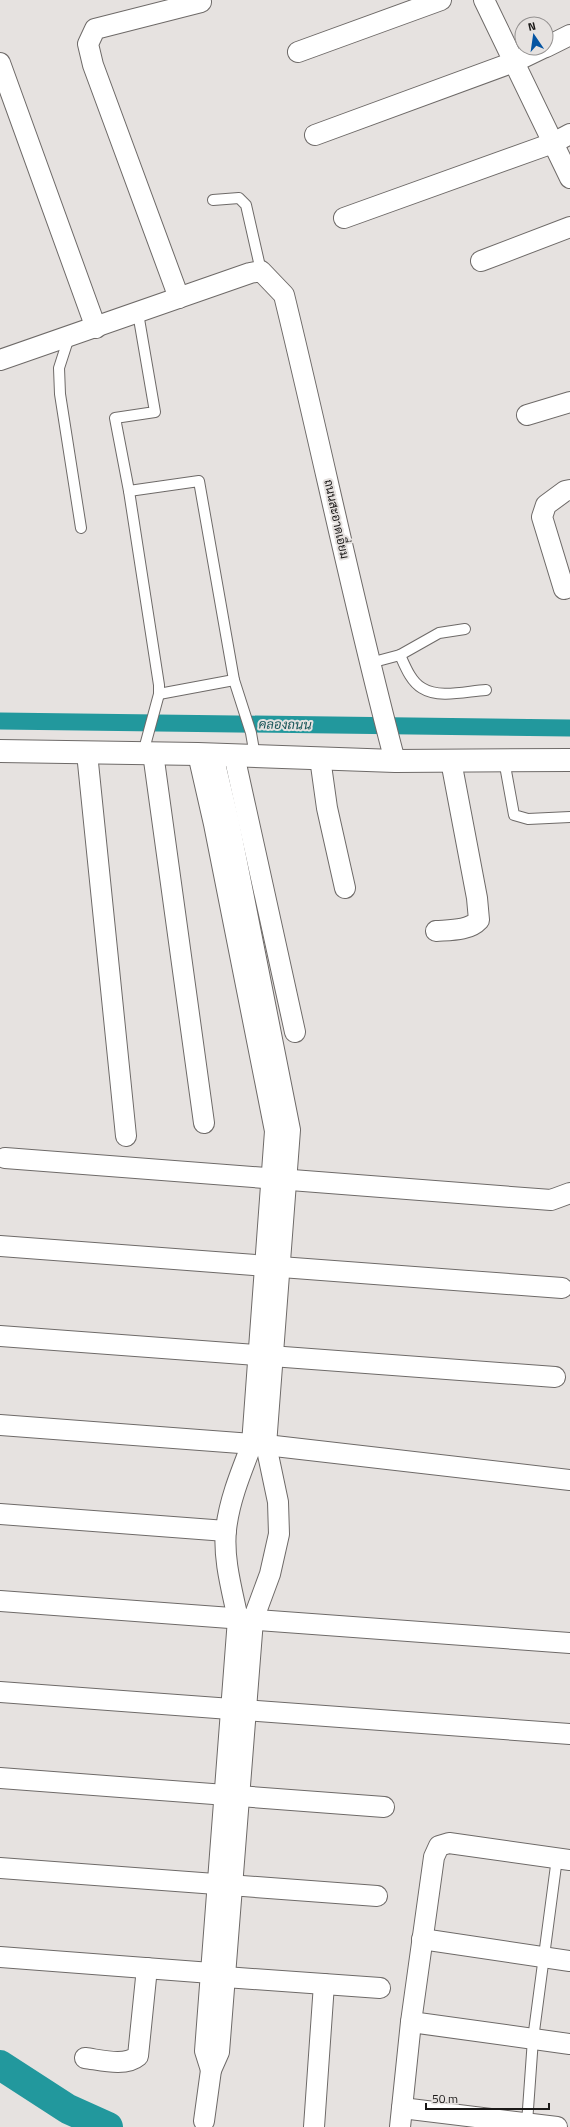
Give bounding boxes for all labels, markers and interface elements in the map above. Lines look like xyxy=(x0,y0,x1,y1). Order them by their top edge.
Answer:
north arrow xyxy=(514,16,554,56)
text: N xyxy=(526,18,537,35)
street label: ถนนสะอาดเอี่ยม xyxy=(319,477,356,560)
water label: คลองถนน xyxy=(258,714,312,734)
scale bar xyxy=(426,2085,549,2111)
text: 50 m xyxy=(432,2089,458,2108)

